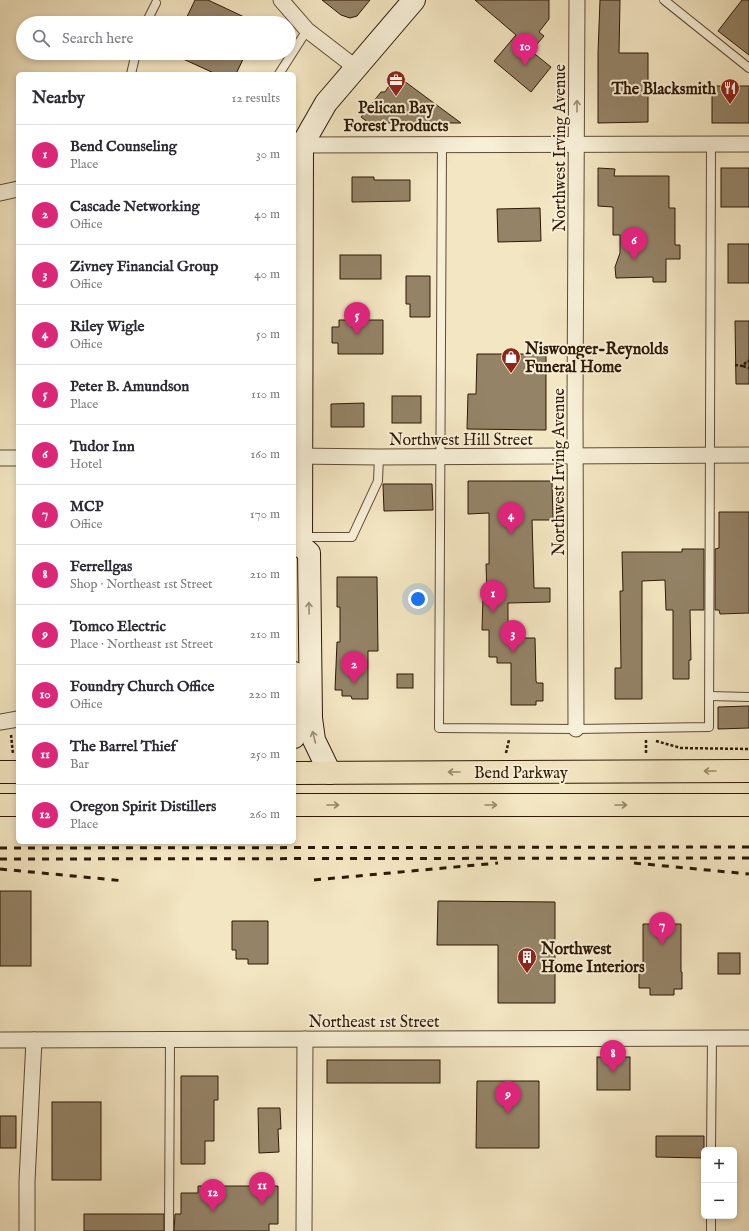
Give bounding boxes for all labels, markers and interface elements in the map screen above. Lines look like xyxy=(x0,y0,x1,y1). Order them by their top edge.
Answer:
search box xyxy=(16,16,296,60)
icon: search xyxy=(30,27,52,49)
text: Search here xyxy=(62,29,133,48)
pin: 10 xyxy=(512,33,538,66)
street label: Northwest Irving Avenue xyxy=(551,64,571,232)
office icon: Pelican Bay Forest Products xyxy=(385,69,407,97)
restaurant icon: The Blacksmith xyxy=(719,77,741,105)
place label: The Blacksmith xyxy=(610,80,716,100)
text: Nearby xyxy=(32,88,85,109)
text: 12 results xyxy=(232,90,280,107)
place label: Pelican Bay Forest Products xyxy=(344,99,449,137)
one-way arrow xyxy=(573,100,581,113)
text: Bend Counseling xyxy=(70,137,177,156)
text: 1 xyxy=(43,146,47,163)
text: 30 m xyxy=(256,146,280,163)
text: Place xyxy=(70,156,98,173)
text: Cascade Networking xyxy=(70,197,200,216)
text: 2 xyxy=(42,206,48,223)
text: 40 m xyxy=(254,206,280,223)
text: Office xyxy=(70,216,102,233)
pin: 6 xyxy=(621,227,647,260)
text: Zivney Financial Group xyxy=(70,257,218,276)
text: 3 xyxy=(43,266,47,283)
text: 40 m xyxy=(254,266,280,283)
text: Office xyxy=(70,276,102,293)
pin: 5 xyxy=(344,302,370,335)
text: Riley Wigle xyxy=(70,317,144,336)
text: 4 xyxy=(42,326,48,343)
text: 50 m xyxy=(256,326,280,343)
text: Office xyxy=(70,336,102,353)
place label: Niswonger-Reynolds Funeral Home xyxy=(524,340,669,378)
shop icon: Niswonger-Reynolds Funeral Home xyxy=(500,346,522,374)
text: Peter B. Amundson xyxy=(70,377,189,396)
text: 5 xyxy=(43,386,47,403)
text: 110 m xyxy=(251,386,280,403)
street label: Northwest Irving Avenue xyxy=(550,388,570,556)
text: Place xyxy=(70,396,98,413)
street label: Northwest Hill Street xyxy=(389,431,534,451)
text: Tudor Inn xyxy=(70,437,135,456)
text: 6 xyxy=(42,446,48,463)
text: 160 m xyxy=(250,446,280,463)
text: Hotel xyxy=(70,456,102,473)
text: MCP xyxy=(70,497,103,516)
pin: 4 xyxy=(498,502,524,535)
text: 7 xyxy=(42,506,48,523)
text: 170 m xyxy=(250,506,280,523)
text: Office xyxy=(70,516,102,533)
text: Ferrellgas xyxy=(70,557,132,576)
text: 8 xyxy=(42,566,48,583)
text: 210 m xyxy=(250,566,280,583)
text: Shop · Northeast 1st Street xyxy=(70,576,213,593)
pin: 1 xyxy=(480,580,506,613)
your location xyxy=(408,589,428,609)
one-way arrow xyxy=(306,602,313,615)
text: Tomco Electric xyxy=(70,617,166,636)
pin: 3 xyxy=(500,620,526,653)
text: 9 xyxy=(42,626,48,643)
text: 210 m xyxy=(250,626,280,643)
text: Place · Northeast 1st Street xyxy=(70,636,213,653)
pin: 2 xyxy=(341,651,367,684)
text: Foundry Church Office xyxy=(70,677,214,696)
text: 10 xyxy=(39,686,51,703)
text: 220 m xyxy=(249,686,280,703)
text: Office xyxy=(70,696,102,713)
one-way arrow xyxy=(310,731,318,744)
text: The Barrel Thief xyxy=(70,737,176,756)
text: 11 xyxy=(40,746,50,763)
text: 250 m xyxy=(250,746,280,763)
text: Bar xyxy=(70,756,89,773)
street label: Bend Parkway xyxy=(474,764,568,784)
one-way arrow xyxy=(704,767,717,775)
one-way arrow xyxy=(448,768,461,776)
text: Oregon Spirit Distillers xyxy=(70,797,216,816)
one-way arrow xyxy=(326,801,339,809)
one-way arrow xyxy=(484,801,497,809)
one-way arrow xyxy=(614,801,627,809)
text: 12 xyxy=(40,806,50,823)
text: 260 m xyxy=(249,806,280,823)
text: Place xyxy=(70,816,98,833)
pin: 7 xyxy=(649,912,675,945)
place label: Northwest Home Interiors xyxy=(540,940,645,978)
building icon: Northwest Home Interiors xyxy=(516,946,538,974)
street label: Northeast 1st Street xyxy=(309,1013,440,1033)
pin: 8 xyxy=(600,1040,626,1073)
pin: 9 xyxy=(495,1081,521,1114)
map controls xyxy=(701,1147,737,1219)
button: + xyxy=(701,1147,737,1183)
pin: 11 xyxy=(249,1172,275,1205)
pin: 12 xyxy=(200,1179,226,1212)
button: − xyxy=(701,1183,737,1219)

